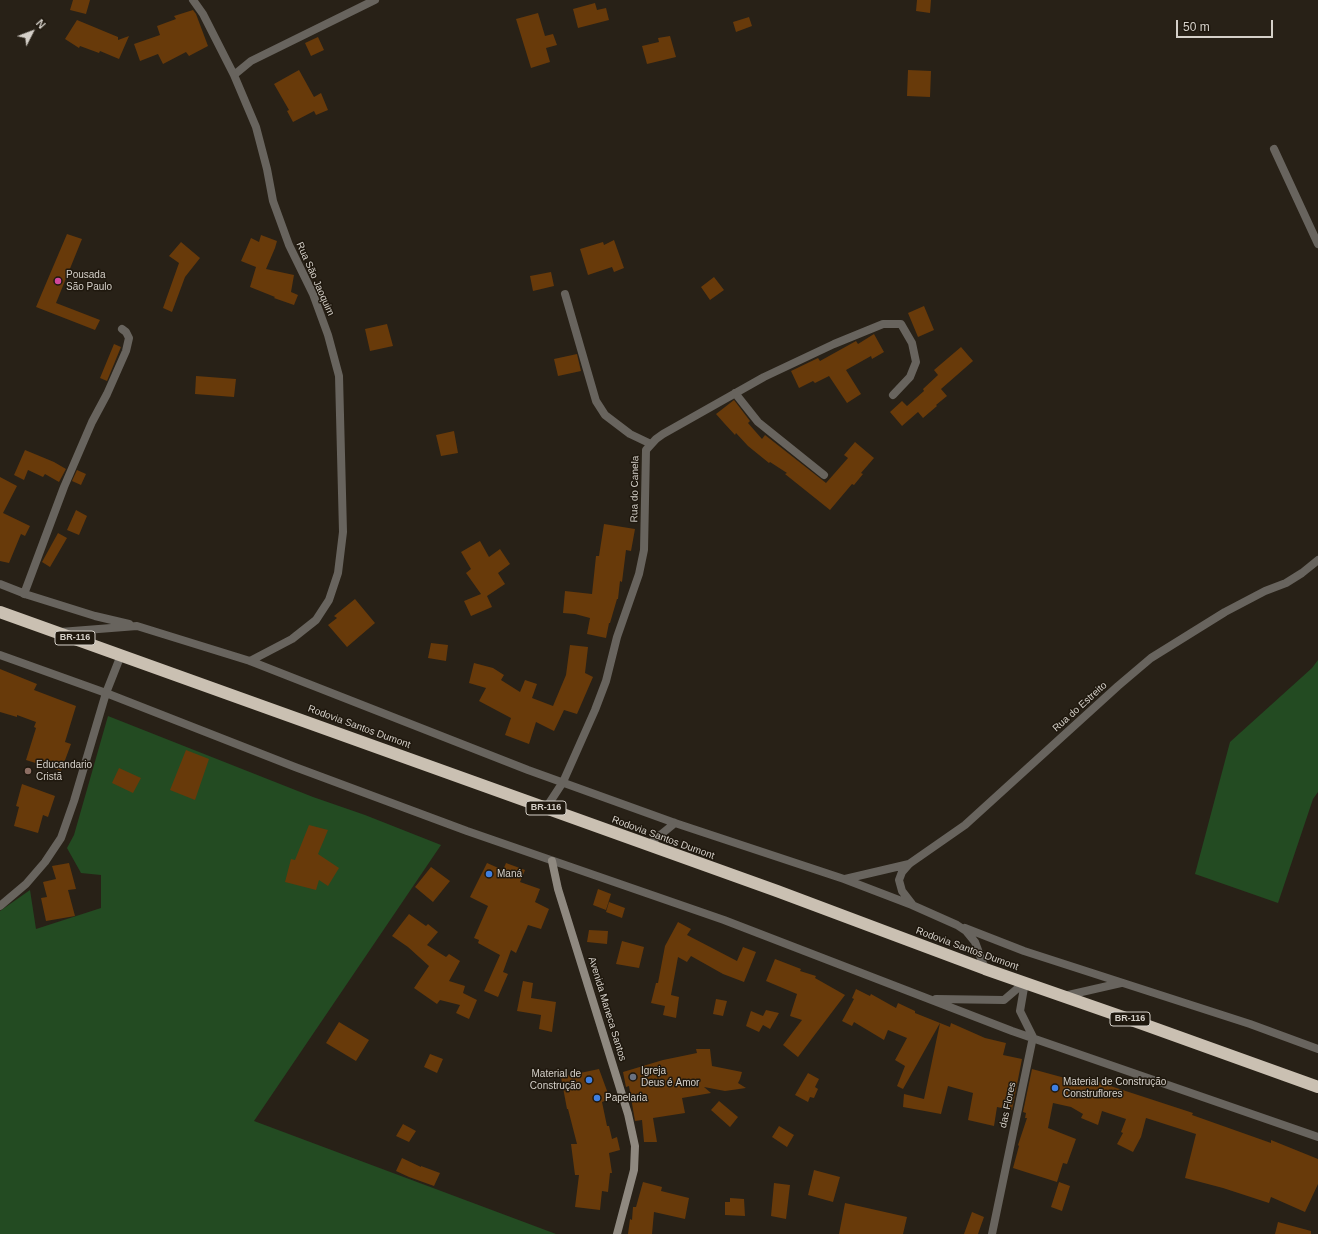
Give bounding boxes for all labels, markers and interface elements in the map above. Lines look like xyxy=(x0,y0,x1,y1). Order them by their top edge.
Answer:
north arrow xyxy=(12,12,52,52)
scale bar xyxy=(1178,12,1275,38)
text: N xyxy=(34,17,48,31)
text: 50 m xyxy=(1183,20,1210,34)
street label: Rua São Jaoquim xyxy=(293,240,337,318)
place label: Pousada São Paulo xyxy=(66,269,112,292)
marker: Pousada São Paulo xyxy=(53,276,63,286)
street label: Rua do Canela xyxy=(628,456,642,522)
road number: BR-116 xyxy=(55,631,95,645)
street label: Rua do Estreito xyxy=(1050,679,1110,735)
street label: Rodovia Santos Dumont xyxy=(306,703,412,751)
place label: Educandario Cristã xyxy=(36,759,92,782)
marker: Educandario Cristã xyxy=(23,766,33,776)
road number: BR-116 xyxy=(526,801,566,815)
street label: Rodovia Santos Dumont xyxy=(610,814,716,862)
place label: Maná xyxy=(497,868,522,880)
marker: Maná xyxy=(484,869,494,879)
street label: Rodovia Santos Dumont xyxy=(914,925,1020,973)
street label: Avenida Maneca Santos xyxy=(585,955,629,1063)
road number: BR-116 xyxy=(1110,1012,1150,1026)
place label: Igreja Deus é Amor xyxy=(641,1065,699,1088)
place label: Material de Construção xyxy=(530,1068,581,1092)
marker: Igreja Deus é Amor xyxy=(628,1072,638,1082)
marker: Material de Construção xyxy=(584,1075,594,1085)
place label: Material de Construção Construflores xyxy=(1063,1076,1166,1100)
street label: das Flores xyxy=(997,1081,1019,1129)
marker: Material de Construção Construflores xyxy=(1050,1083,1060,1093)
place label: Papelaria xyxy=(605,1092,647,1104)
marker: Papelaria xyxy=(592,1093,602,1103)

